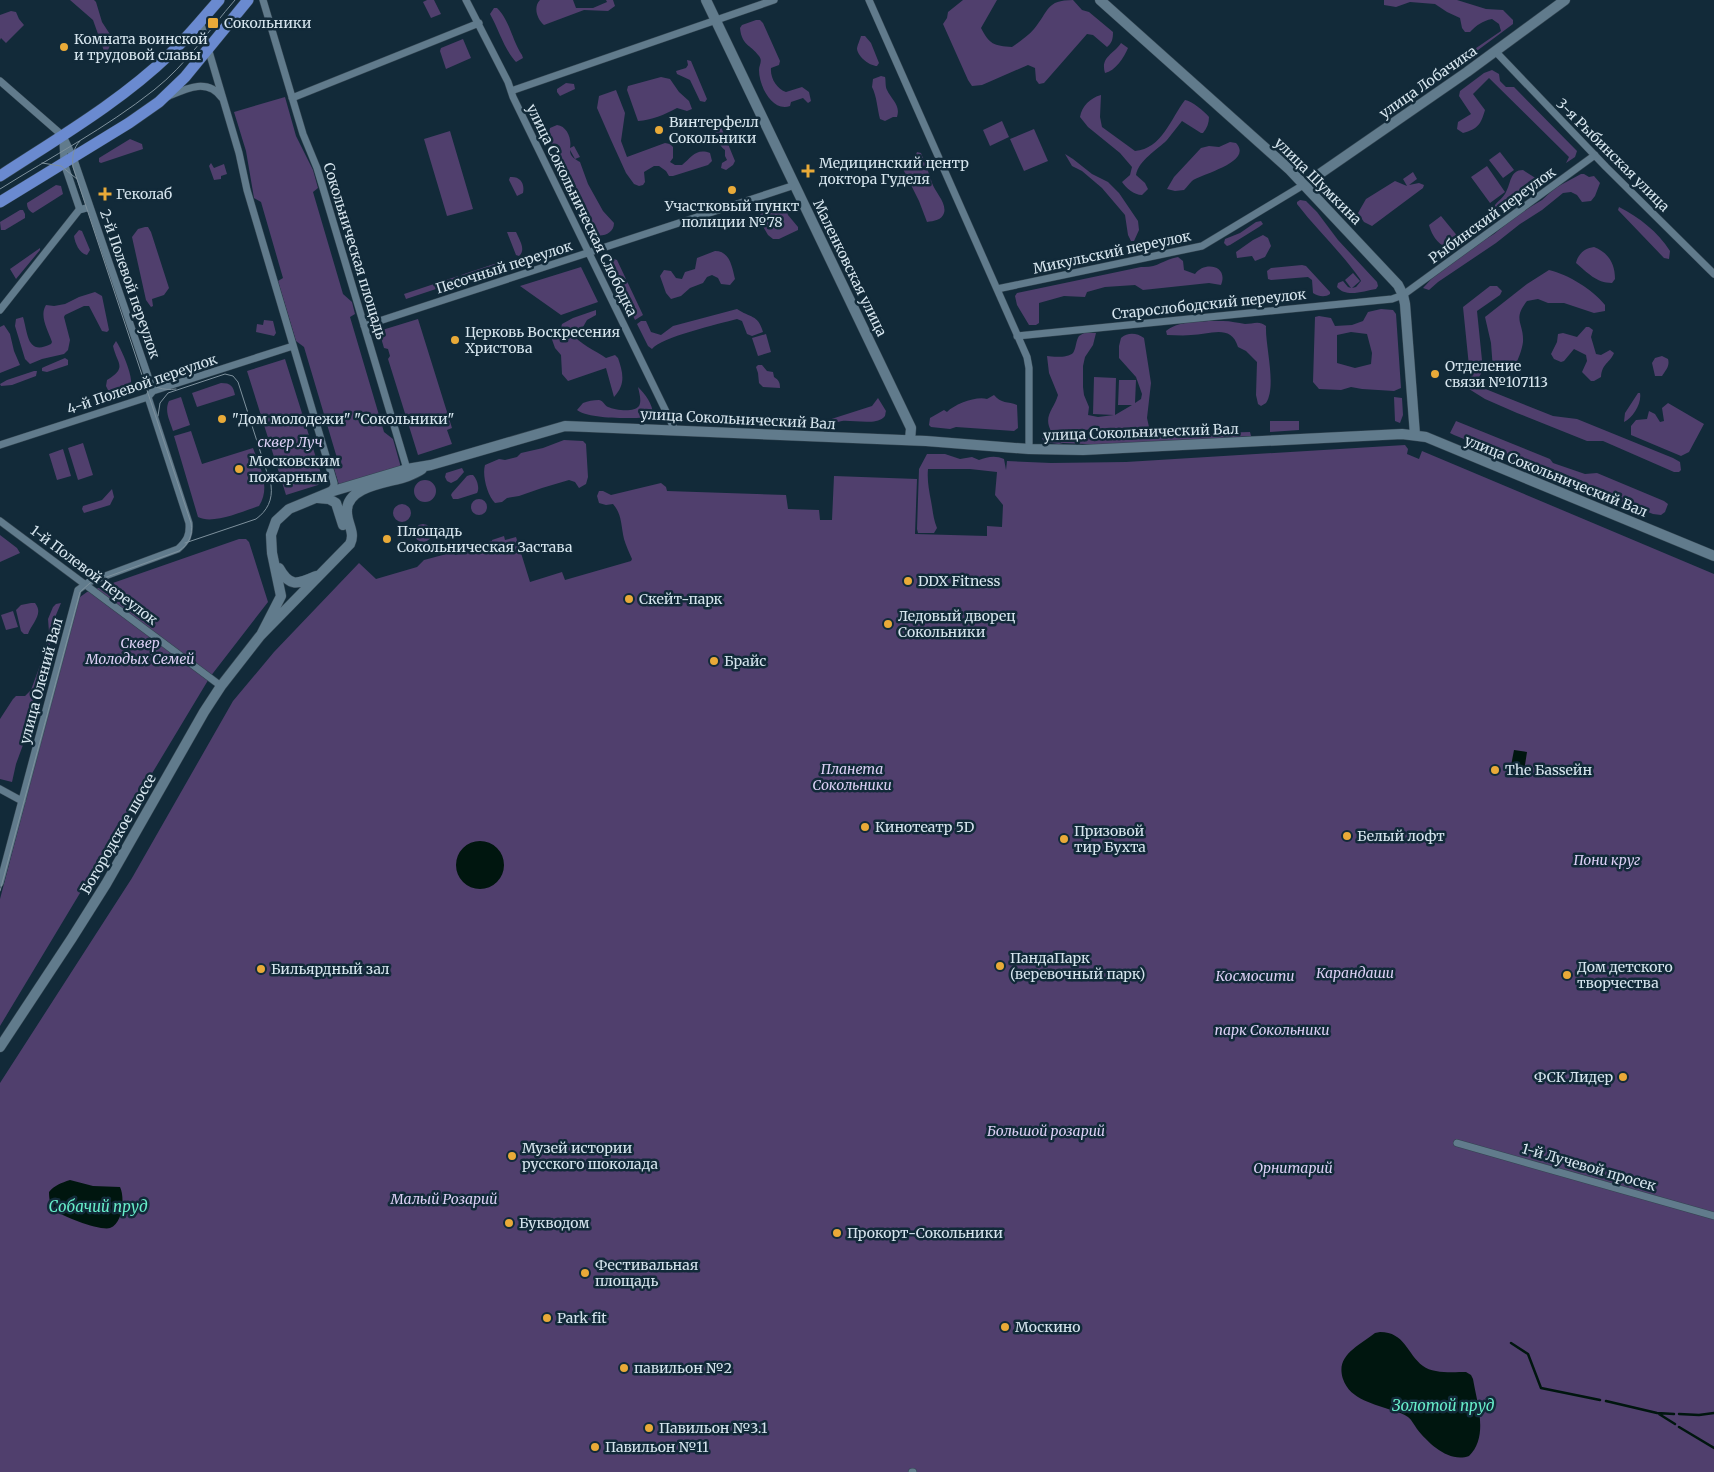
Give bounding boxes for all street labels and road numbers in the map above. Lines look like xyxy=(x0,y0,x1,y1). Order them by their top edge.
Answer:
street label: улица Лобачика xyxy=(1376,41,1481,122)
street label: 3-я Рыбинская улица xyxy=(1553,95,1674,216)
street label: улица Сокольническая Слободка xyxy=(523,101,642,320)
street label: улица Шумкина xyxy=(1271,134,1366,229)
street label: Сокольническая площадь xyxy=(320,161,391,342)
street label: Рыбинский переулок xyxy=(1425,163,1559,267)
street label: Маленковская улица xyxy=(809,197,891,340)
street label: 2-й Полевой переулок xyxy=(96,207,164,361)
street label: Микульский переулок xyxy=(1031,226,1193,278)
street label: Песочный переулок xyxy=(433,236,575,298)
street label: Старослободский переулок xyxy=(1111,285,1307,323)
street label: 4-й Полевой переулок xyxy=(65,350,220,418)
street label: улица Сокольнический Вал xyxy=(640,405,836,433)
street label: улица Сокольнический Вал xyxy=(1043,420,1239,444)
street label: улица Сокольнический Вал xyxy=(1462,431,1650,521)
street label: 1-й Полевой переулок xyxy=(27,521,161,629)
street label: улица Олений Вал xyxy=(16,616,66,746)
street label: Богородское шоссе xyxy=(76,770,160,898)
street label: 1-й Лучевой просек xyxy=(1520,1139,1658,1195)

